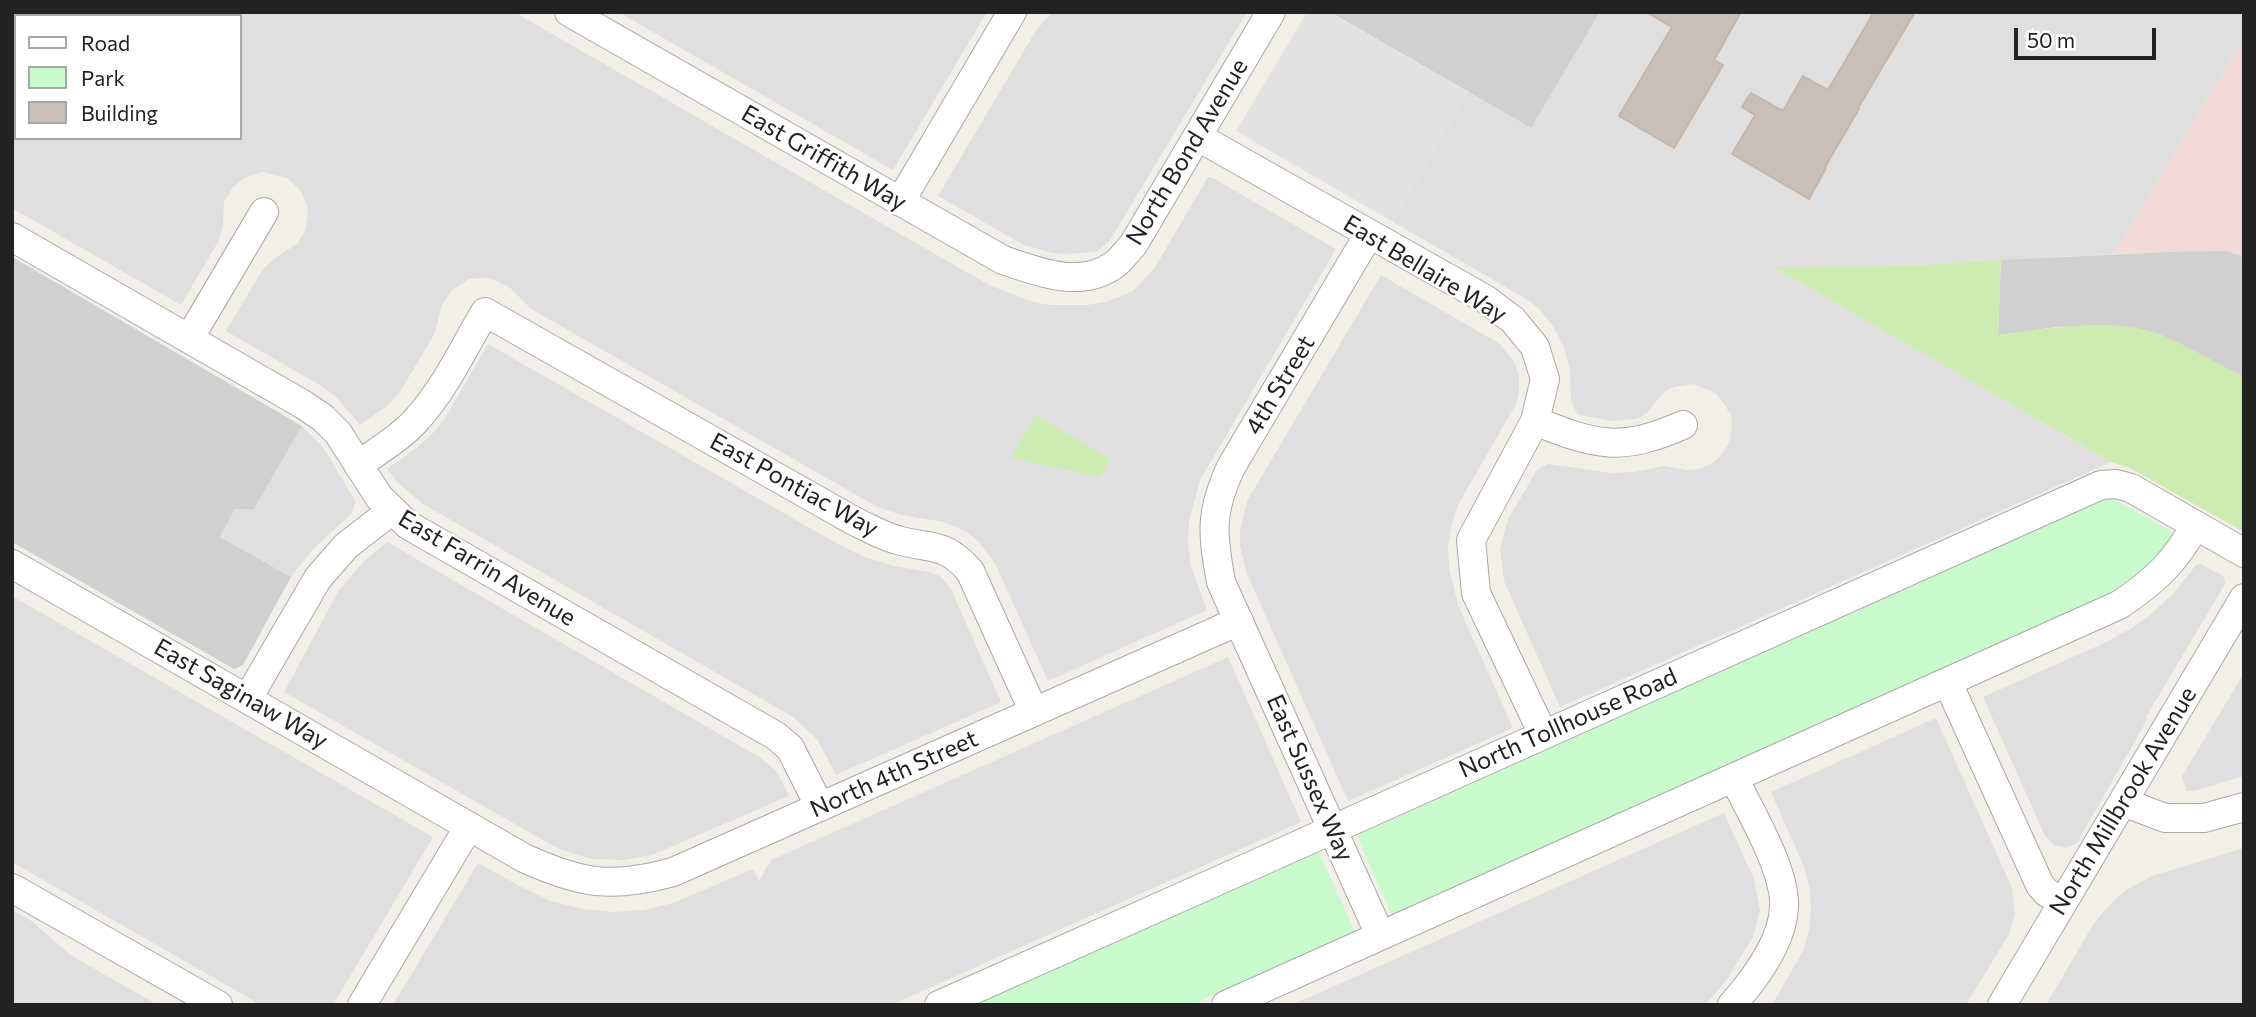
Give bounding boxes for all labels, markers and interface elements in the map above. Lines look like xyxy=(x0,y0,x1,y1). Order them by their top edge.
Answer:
legend xyxy=(14,14,242,140)
scale bar xyxy=(2018,14,2160,58)
text: 50 m xyxy=(2027,27,2075,52)
text: Road xyxy=(81,30,130,55)
street label: North Bond Avenue xyxy=(1120,54,1254,250)
text: Park xyxy=(81,65,125,90)
street label: East Griffith Way xyxy=(736,99,912,217)
text: Building xyxy=(81,100,158,125)
street label: East Bellaire Way xyxy=(1338,209,1512,329)
street label: 4th Street xyxy=(1239,330,1321,440)
street label: East Pontiac Way xyxy=(705,427,883,543)
street label: East Farrin Avenue xyxy=(393,504,581,632)
street label: East Saginaw Way xyxy=(149,633,333,755)
street label: North Tollhouse Road xyxy=(1454,662,1682,784)
street label: North Millbrook Avenue xyxy=(2043,682,2203,920)
street label: East Sussex Way xyxy=(1260,690,1360,866)
street label: North 4th Street xyxy=(806,724,982,824)

